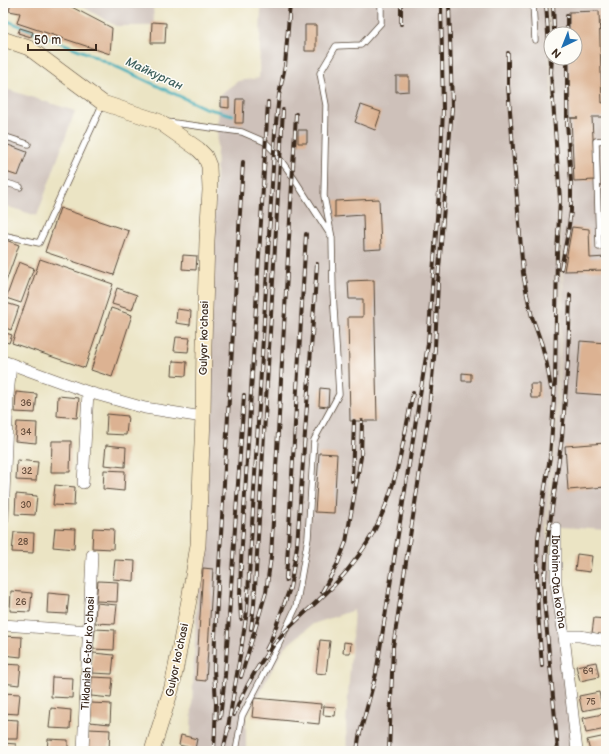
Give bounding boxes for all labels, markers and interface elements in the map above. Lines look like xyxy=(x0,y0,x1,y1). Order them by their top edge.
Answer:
scale bar xyxy=(28,26,96,52)
north arrow xyxy=(543,26,583,66)
text: 50 m xyxy=(34,33,61,48)
text: N xyxy=(549,45,564,61)
water label: Майкурган xyxy=(123,54,185,94)
street label: Gulyor ko'chasi xyxy=(197,301,211,375)
house number: 36 xyxy=(20,398,32,409)
house number: 34 xyxy=(20,427,32,438)
house number: 32 xyxy=(22,466,33,477)
house number: 30 xyxy=(21,500,31,511)
street label: Ibrohim-Ota ko'cha xyxy=(550,535,569,629)
house number: 28 xyxy=(18,537,28,548)
street label: Tiklanish 6-tor ko‘chasi xyxy=(78,596,97,710)
house number: 26 xyxy=(16,597,27,608)
street label: Gulyor ko'chasi xyxy=(163,622,191,698)
house number: 69 xyxy=(583,666,593,677)
house number: 75 xyxy=(586,697,596,708)

